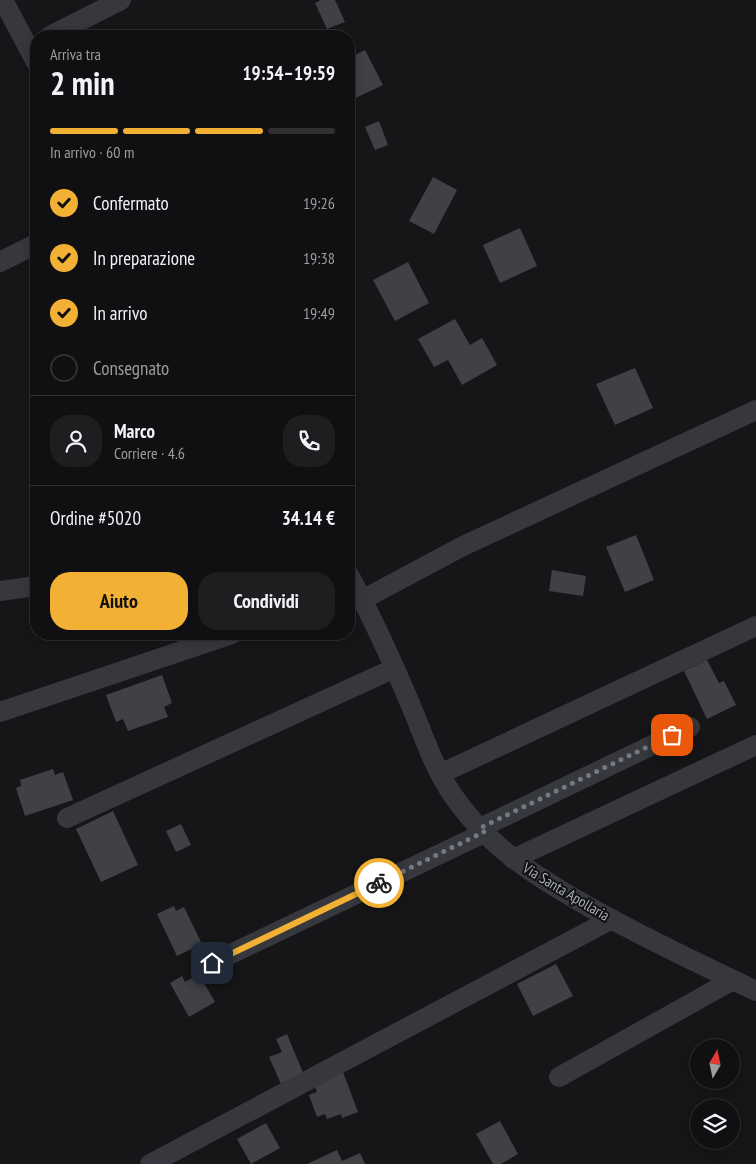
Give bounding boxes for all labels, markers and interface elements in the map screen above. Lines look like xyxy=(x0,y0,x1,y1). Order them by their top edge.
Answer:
text: Arriva tra xyxy=(50,44,101,64)
text: 19:54–19:59 xyxy=(242,61,335,85)
text: 2 min xyxy=(50,62,115,104)
text: In arrivo · 60 m xyxy=(50,142,134,162)
icon: check xyxy=(50,189,78,217)
text: Confermato xyxy=(93,191,169,215)
text: 19:26 xyxy=(303,193,335,213)
icon: check xyxy=(50,244,78,272)
text: In preparazione xyxy=(93,246,195,270)
text: 19:38 xyxy=(303,248,335,268)
icon: check xyxy=(50,299,78,327)
text: In arrivo xyxy=(93,301,148,325)
text: 19:49 xyxy=(303,303,335,323)
text: Consegnato xyxy=(93,356,169,380)
button: person xyxy=(50,415,102,467)
button: phone xyxy=(283,415,335,467)
text: Marco xyxy=(114,419,155,443)
text: Corriere · 4.6 xyxy=(114,443,185,463)
text: Ordine #5020 xyxy=(50,506,141,530)
text: 34.14 € xyxy=(282,506,335,530)
button: Aiuto xyxy=(50,572,188,630)
button: Condividi xyxy=(198,572,335,630)
pin xyxy=(651,714,693,756)
icon: bag xyxy=(658,721,686,749)
courier xyxy=(354,858,404,908)
street label: Via Santa Apollaria xyxy=(519,858,613,925)
icon: bike xyxy=(365,869,393,897)
pin xyxy=(191,942,233,984)
icon: home xyxy=(198,949,226,977)
north arrow xyxy=(690,1039,740,1089)
map controls xyxy=(690,1039,740,1149)
button: layers xyxy=(690,1099,740,1149)

